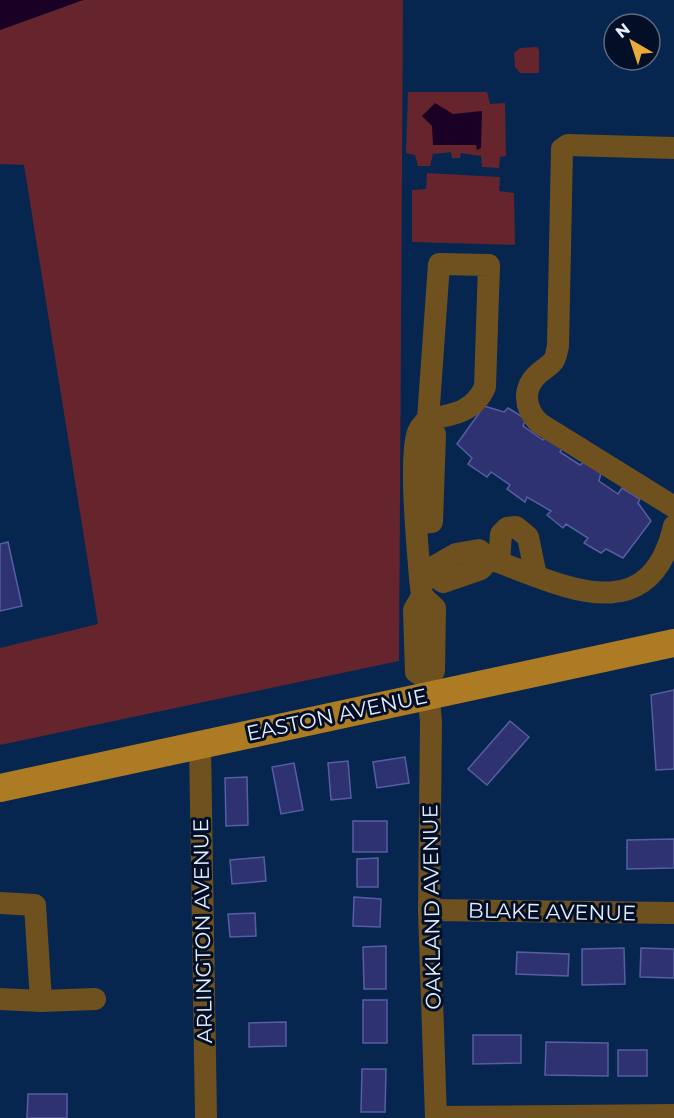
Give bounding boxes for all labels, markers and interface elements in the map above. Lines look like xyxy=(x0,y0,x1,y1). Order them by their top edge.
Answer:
north arrow xyxy=(602,12,662,72)
text: N xyxy=(612,19,634,42)
street label: EASTON AVENUE xyxy=(244,683,430,746)
street label: OAKLAND AVENUE xyxy=(417,804,446,1010)
street label: ARLINGTON AVENUE xyxy=(188,818,217,1044)
street label: BLAKE AVENUE xyxy=(468,898,636,925)

